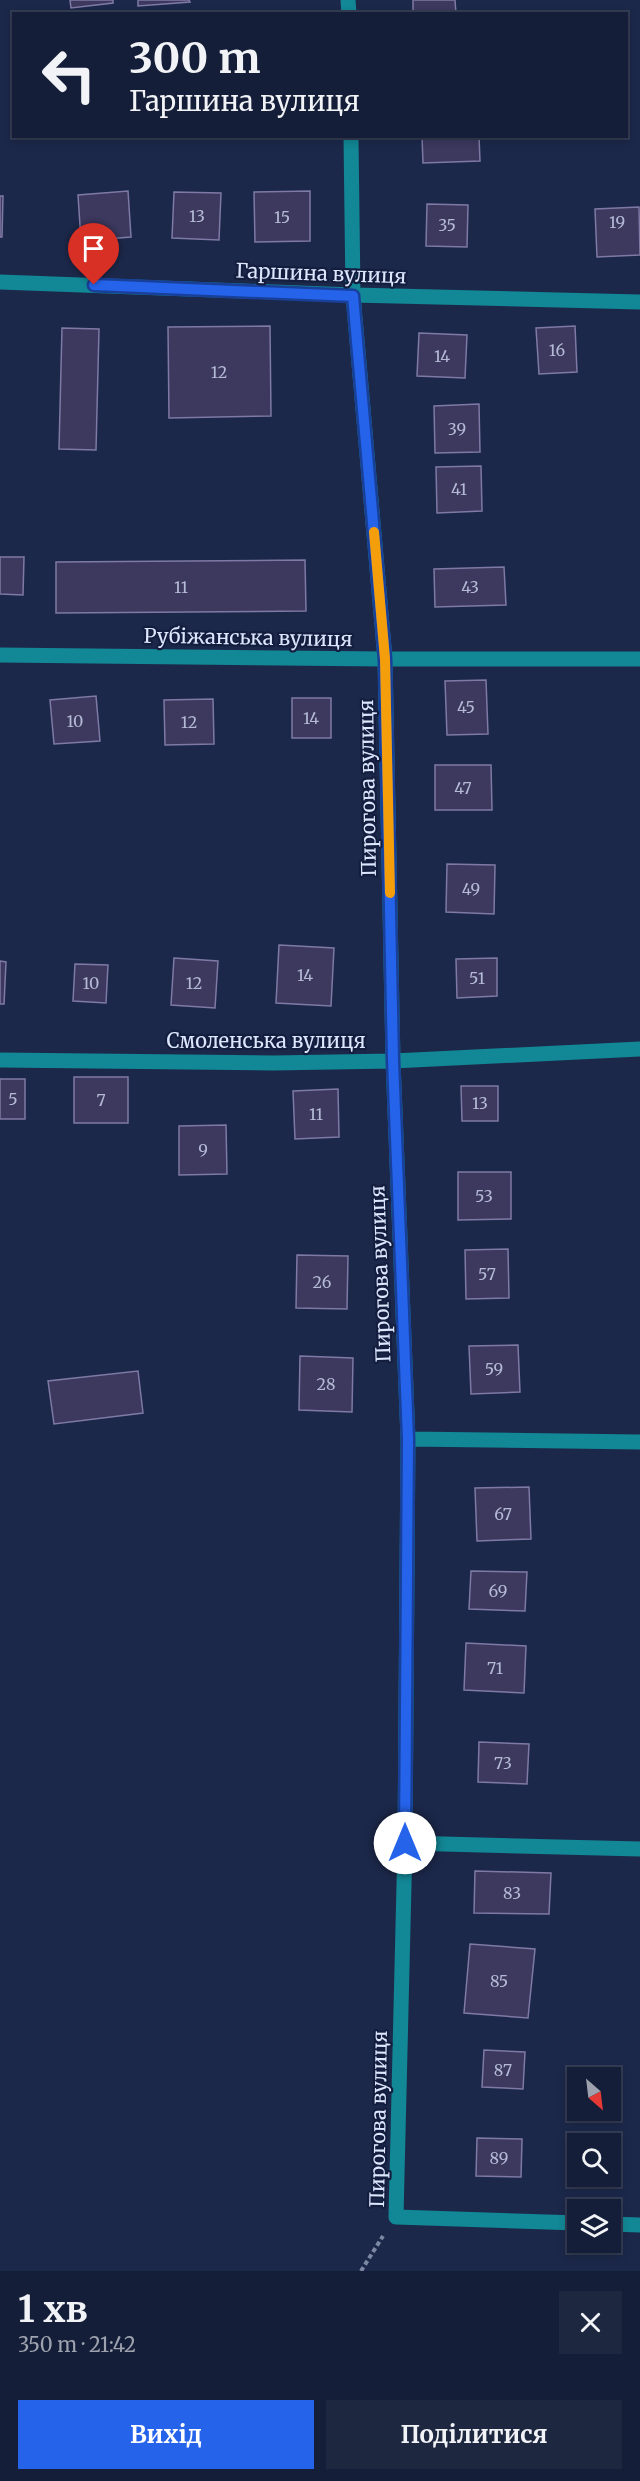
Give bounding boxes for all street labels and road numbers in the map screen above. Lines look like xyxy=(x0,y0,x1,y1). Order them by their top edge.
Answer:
street label: Гаршина вулиця xyxy=(235,258,407,288)
street label: Рубіжанська вулиця xyxy=(143,623,353,651)
street label: Пирогова вулиця xyxy=(353,699,381,877)
street label: Смоленська вулиця xyxy=(166,1028,366,1053)
street label: Пирогова вулиця xyxy=(364,1185,396,1363)
street label: Пирогова вулиця xyxy=(364,2030,392,2208)

